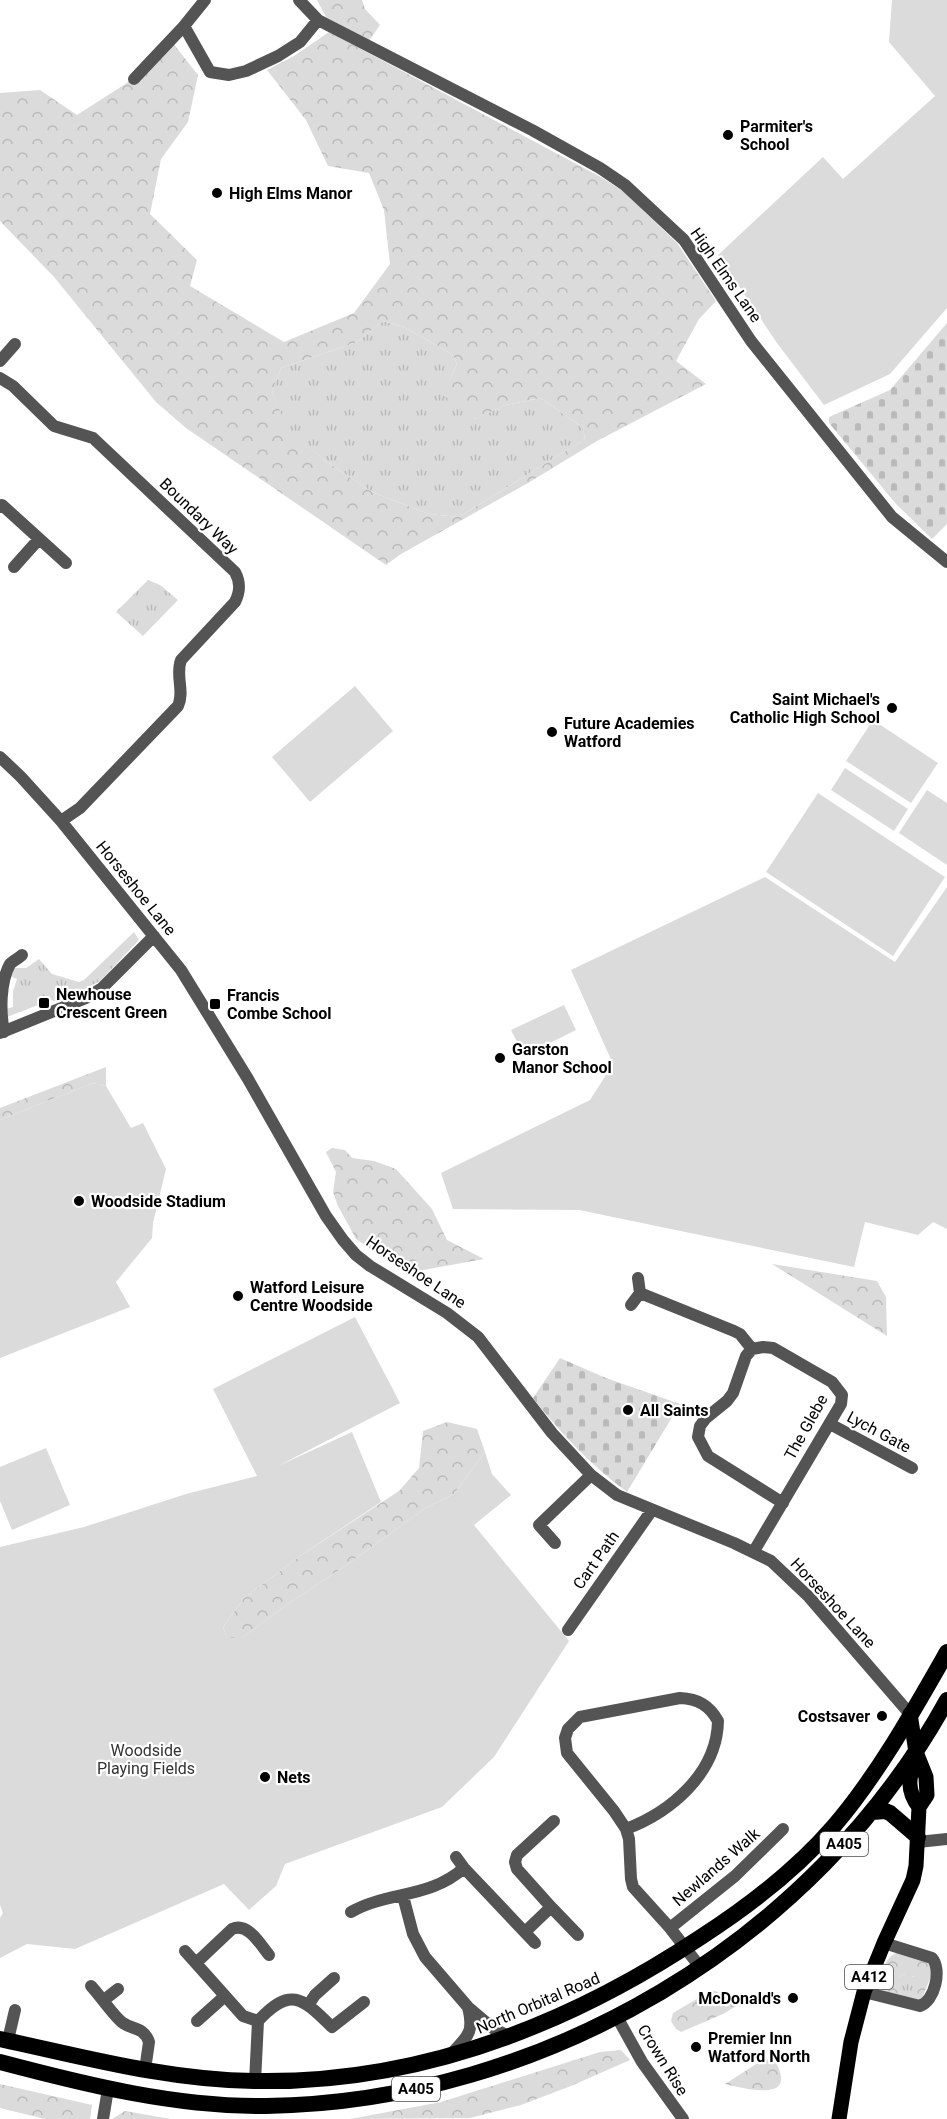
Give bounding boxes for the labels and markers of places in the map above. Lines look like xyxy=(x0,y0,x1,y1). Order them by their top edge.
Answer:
place label: Parmiter's School xyxy=(740,117,813,154)
marker: Parmiter's School xyxy=(721,128,735,142)
place label: High Elms Manor xyxy=(229,184,352,203)
marker: High Elms Manor xyxy=(210,186,224,200)
place label: Saint Michael's Catholic High School xyxy=(730,690,880,727)
marker: Saint Michael's Catholic High School xyxy=(885,701,899,715)
place label: Future Academies Watford xyxy=(564,714,695,751)
marker: Future Academies Watford xyxy=(545,725,559,739)
place label: Newhouse Crescent Green xyxy=(56,985,167,1022)
place label: Francis Combe School xyxy=(227,986,331,1023)
marker: Newhouse Crescent Green xyxy=(37,996,51,1010)
marker: Francis Combe School xyxy=(208,997,222,1011)
place label: Garston Manor School xyxy=(512,1040,612,1077)
marker: Garston Manor School xyxy=(493,1051,507,1065)
place label: Woodside Stadium xyxy=(91,1192,226,1211)
marker: Woodside Stadium xyxy=(72,1194,86,1208)
place label: Watford Leisure Centre Woodside xyxy=(250,1278,373,1315)
marker: Watford Leisure Centre Woodside xyxy=(231,1289,245,1303)
place label: All Saints xyxy=(640,1401,708,1420)
marker: All Saints xyxy=(621,1403,635,1417)
place label: Costsaver xyxy=(798,1707,870,1726)
marker: Costsaver xyxy=(875,1709,889,1723)
place label: Nets xyxy=(277,1768,311,1787)
marker: Nets xyxy=(258,1770,272,1784)
place label: McDonald's xyxy=(698,1989,781,2008)
marker: McDonald's xyxy=(786,1991,800,2005)
place label: Premier Inn Watford North xyxy=(708,2029,810,2066)
marker: Premier Inn Watford North xyxy=(689,2040,703,2054)

